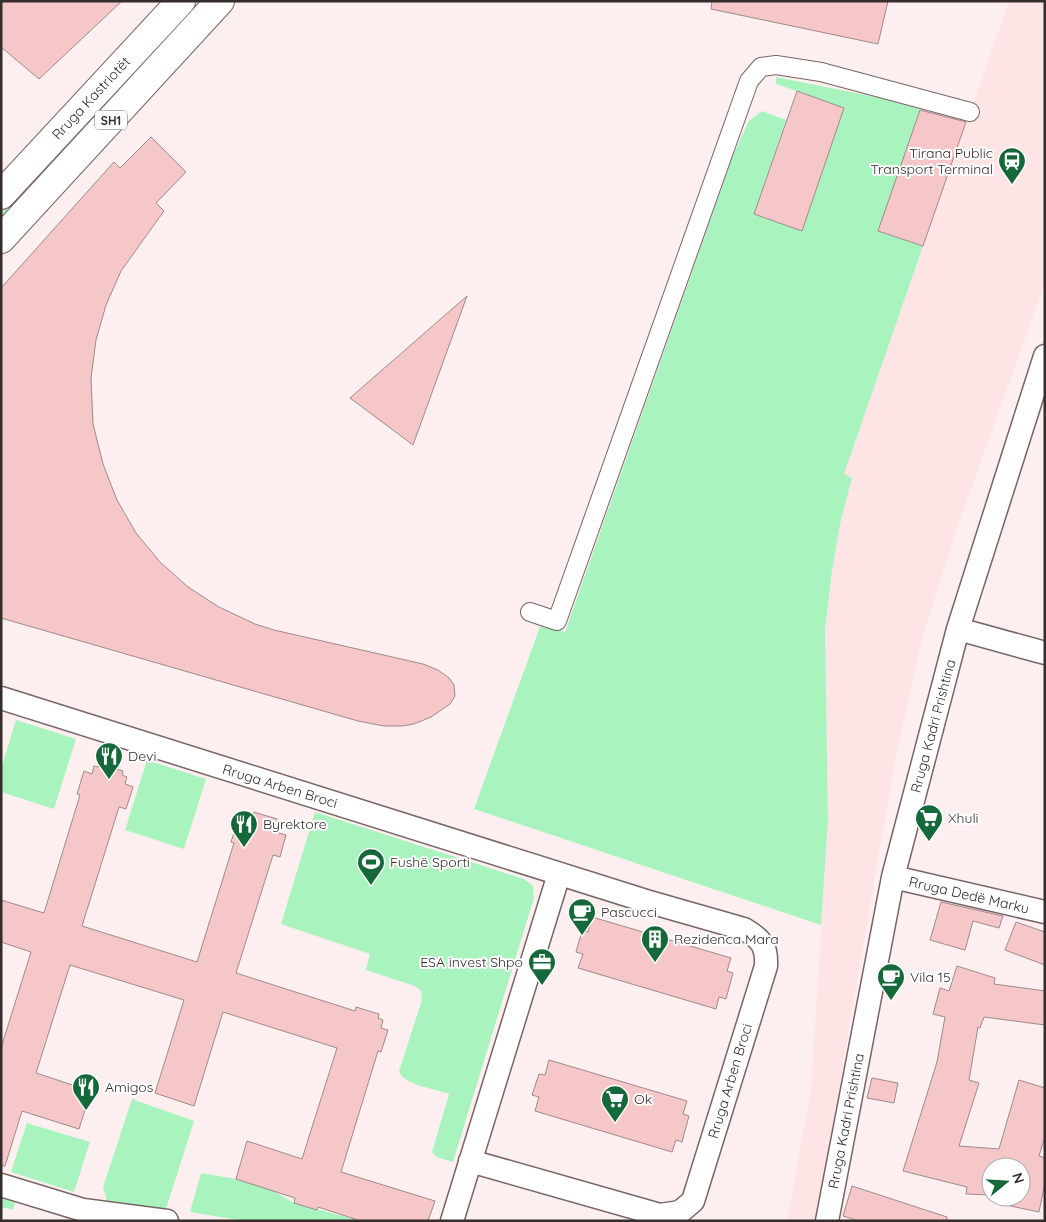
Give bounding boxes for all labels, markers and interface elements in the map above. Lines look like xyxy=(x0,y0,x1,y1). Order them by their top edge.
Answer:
street label: Rruga Kastriotët xyxy=(48,53,134,143)
road number: SH1 xyxy=(95,110,127,130)
place label: Tirana Public Transport Terminal xyxy=(870,144,993,178)
station icon: Tirana Public Transport Terminal xyxy=(997,146,1027,185)
street label: Rruga Kadri Prishtina xyxy=(906,657,960,795)
restaurant icon: Devi xyxy=(94,741,124,780)
place label: Devi xyxy=(128,747,156,765)
street label: Rruga Arben Broci xyxy=(220,760,340,812)
supermarket icon: Xhuli xyxy=(914,803,944,842)
restaurant icon: Byrektore xyxy=(229,809,259,848)
place label: Xhuli xyxy=(948,809,979,827)
place label: Byrektore xyxy=(263,815,327,833)
sports icon: Fushë Sporti xyxy=(356,847,386,886)
place label: Fushë Sporti xyxy=(390,853,470,871)
street label: Rruga Dedë Marku xyxy=(907,872,1031,918)
cafe icon: Pascucci xyxy=(567,897,597,936)
place label: Pascucci xyxy=(601,903,657,921)
building icon: Rezidenca Mara xyxy=(640,924,670,963)
place label: Rezidenca Mara xyxy=(674,930,779,948)
office icon: ESA invest Shpo xyxy=(527,947,557,986)
place label: ESA invest Shpo xyxy=(420,953,523,971)
cafe icon: Vila 15 xyxy=(876,962,906,1001)
place label: Vila 15 xyxy=(910,968,951,986)
street label: Rruga Arben Broci xyxy=(704,1021,756,1141)
street label: Rruga Kadri Prishtina xyxy=(824,1052,868,1190)
restaurant icon: Amigos xyxy=(71,1072,101,1111)
place label: Amigos xyxy=(105,1078,153,1096)
supermarket icon: Ok xyxy=(600,1084,630,1123)
place label: Ok xyxy=(634,1090,652,1108)
north arrow xyxy=(981,1157,1031,1207)
text: N xyxy=(1008,1170,1029,1186)

